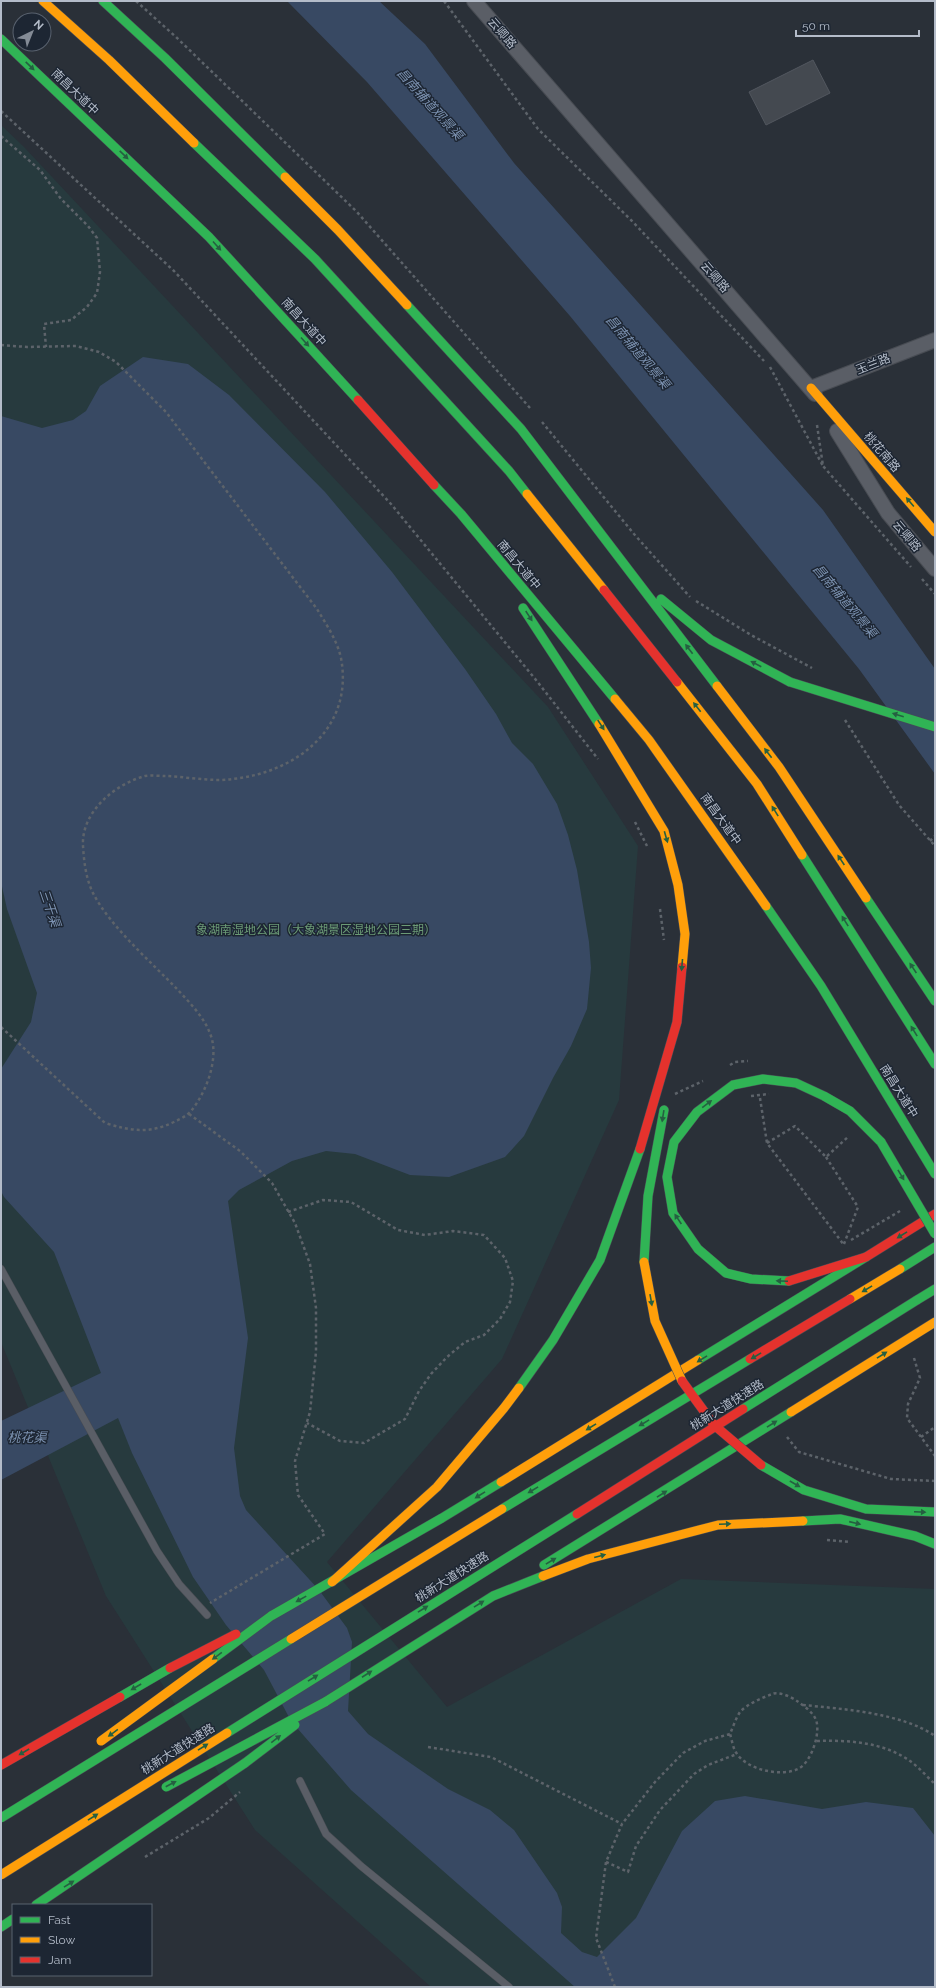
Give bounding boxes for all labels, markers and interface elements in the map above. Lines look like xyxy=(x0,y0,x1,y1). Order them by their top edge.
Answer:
north arrow xyxy=(12,12,52,52)
scale bar xyxy=(796,12,919,38)
street label: 云卿路 xyxy=(485,15,519,51)
text: N xyxy=(31,17,46,33)
text: 50 m xyxy=(802,19,830,33)
one-way arrow xyxy=(25,61,35,70)
water label: 昌南辅道观景渠 xyxy=(394,65,467,144)
street label: 南昌大道中 xyxy=(49,66,101,118)
one-way arrow xyxy=(119,150,129,160)
one-way arrow xyxy=(213,240,222,251)
street label: 云卿路 xyxy=(698,259,732,295)
street label: 南昌大道中 xyxy=(279,295,329,349)
water label: 昌南辅道观景渠 xyxy=(603,312,674,393)
one-way arrow xyxy=(300,337,309,347)
street label: 玉兰路 xyxy=(854,351,892,377)
street label: 桃花南路 xyxy=(861,429,903,475)
one-way arrow xyxy=(905,497,914,507)
street label: 云卿路 xyxy=(890,518,924,554)
street label: 南昌大道中 xyxy=(494,538,544,592)
water label: 昌南辅道观景渠 xyxy=(810,561,881,642)
one-way arrow xyxy=(525,611,533,621)
one-way arrow xyxy=(685,644,693,655)
one-way arrow xyxy=(750,661,762,667)
one-way arrow xyxy=(693,702,701,713)
one-way arrow xyxy=(891,712,903,718)
one-way arrow xyxy=(597,719,604,731)
one-way arrow xyxy=(764,747,772,758)
street label: 南昌大道中 xyxy=(698,791,744,847)
one-way arrow xyxy=(771,806,779,816)
one-way arrow xyxy=(663,831,669,843)
one-way arrow xyxy=(837,855,845,865)
water label: 三干渠 xyxy=(37,887,64,931)
one-way arrow xyxy=(841,915,848,927)
park label: 象湖南湿地公园（大象湖景区湿地公园三期） xyxy=(196,923,436,937)
one-way arrow xyxy=(679,959,685,971)
one-way arrow xyxy=(909,963,917,973)
one-way arrow xyxy=(910,1026,918,1036)
street label: 南昌大道中 xyxy=(877,1062,921,1120)
one-way arrow xyxy=(702,1100,713,1108)
one-way arrow xyxy=(660,1110,666,1122)
one-way arrow xyxy=(897,1169,904,1181)
one-way arrow xyxy=(674,1213,682,1224)
one-way arrow xyxy=(897,1231,907,1239)
one-way arrow xyxy=(775,1278,788,1284)
one-way arrow xyxy=(861,1285,873,1292)
one-way arrow xyxy=(648,1294,654,1306)
one-way arrow xyxy=(750,1352,762,1359)
one-way arrow xyxy=(876,1352,888,1359)
one-way arrow xyxy=(696,1355,708,1362)
street label: 桃新大道快速路 xyxy=(688,1377,766,1433)
one-way arrow xyxy=(639,1419,649,1427)
one-way arrow xyxy=(766,1421,778,1428)
one-way arrow xyxy=(585,1423,597,1430)
water label: 桃花渠 xyxy=(7,1430,48,1445)
one-way arrow xyxy=(789,1481,800,1488)
one-way arrow xyxy=(528,1486,538,1494)
one-way arrow xyxy=(656,1490,667,1497)
one-way arrow xyxy=(475,1491,485,1499)
one-way arrow xyxy=(914,1508,926,1515)
one-way arrow xyxy=(849,1520,861,1526)
one-way arrow xyxy=(719,1521,731,1528)
street label: 桃新大道快速路 xyxy=(413,1549,491,1605)
one-way arrow xyxy=(594,1553,606,1559)
one-way arrow xyxy=(545,1558,557,1565)
one-way arrow xyxy=(296,1595,307,1602)
one-way arrow xyxy=(473,1601,485,1608)
one-way arrow xyxy=(418,1605,429,1613)
one-way arrow xyxy=(212,1651,223,1660)
one-way arrow xyxy=(362,1670,372,1678)
one-way arrow xyxy=(308,1674,318,1682)
one-way arrow xyxy=(131,1683,142,1690)
street label: 桃新大道快速路 xyxy=(139,1721,217,1777)
one-way arrow xyxy=(107,1728,118,1737)
one-way arrow xyxy=(271,1735,282,1744)
one-way arrow xyxy=(197,1744,209,1751)
one-way arrow xyxy=(18,1748,30,1755)
one-way arrow xyxy=(165,1781,177,1787)
one-way arrow xyxy=(87,1813,99,1820)
one-way arrow xyxy=(63,1881,75,1888)
legend xyxy=(12,1904,152,1976)
text: Fast xyxy=(48,1913,71,1927)
text: Slow xyxy=(48,1933,75,1947)
text: Jam xyxy=(48,1953,71,1967)

